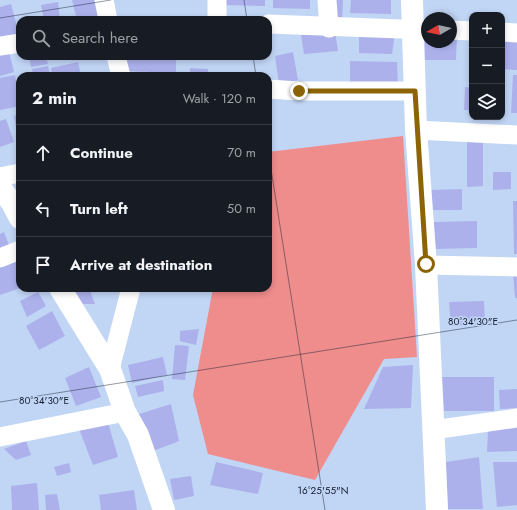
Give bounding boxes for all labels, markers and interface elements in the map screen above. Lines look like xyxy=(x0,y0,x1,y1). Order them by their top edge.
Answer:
north arrow xyxy=(421,12,457,48)
map controls xyxy=(469,12,505,120)
button: + xyxy=(469,12,505,48)
search box xyxy=(16,16,272,60)
icon: search xyxy=(30,27,52,49)
text: Search here xyxy=(62,27,138,49)
button: − xyxy=(469,48,505,84)
route end xyxy=(290,82,308,100)
button: layers xyxy=(469,84,505,120)
text: 2 min xyxy=(32,86,77,110)
text: Walk · 120 m xyxy=(183,89,256,108)
icon: ahead xyxy=(32,142,54,164)
text: Continue xyxy=(70,142,133,164)
text: 70 m xyxy=(227,143,256,162)
icon: left xyxy=(32,198,54,220)
text: Turn left xyxy=(70,198,128,220)
text: 50 m xyxy=(227,199,256,218)
icon: arrive xyxy=(32,254,54,276)
text: Arrive at destination xyxy=(70,254,212,276)
route start xyxy=(417,255,435,273)
text: 80°34'30"E xyxy=(448,314,498,329)
text: 80°34'30"E xyxy=(19,393,69,408)
text: 16°25'55"N xyxy=(298,483,348,498)

